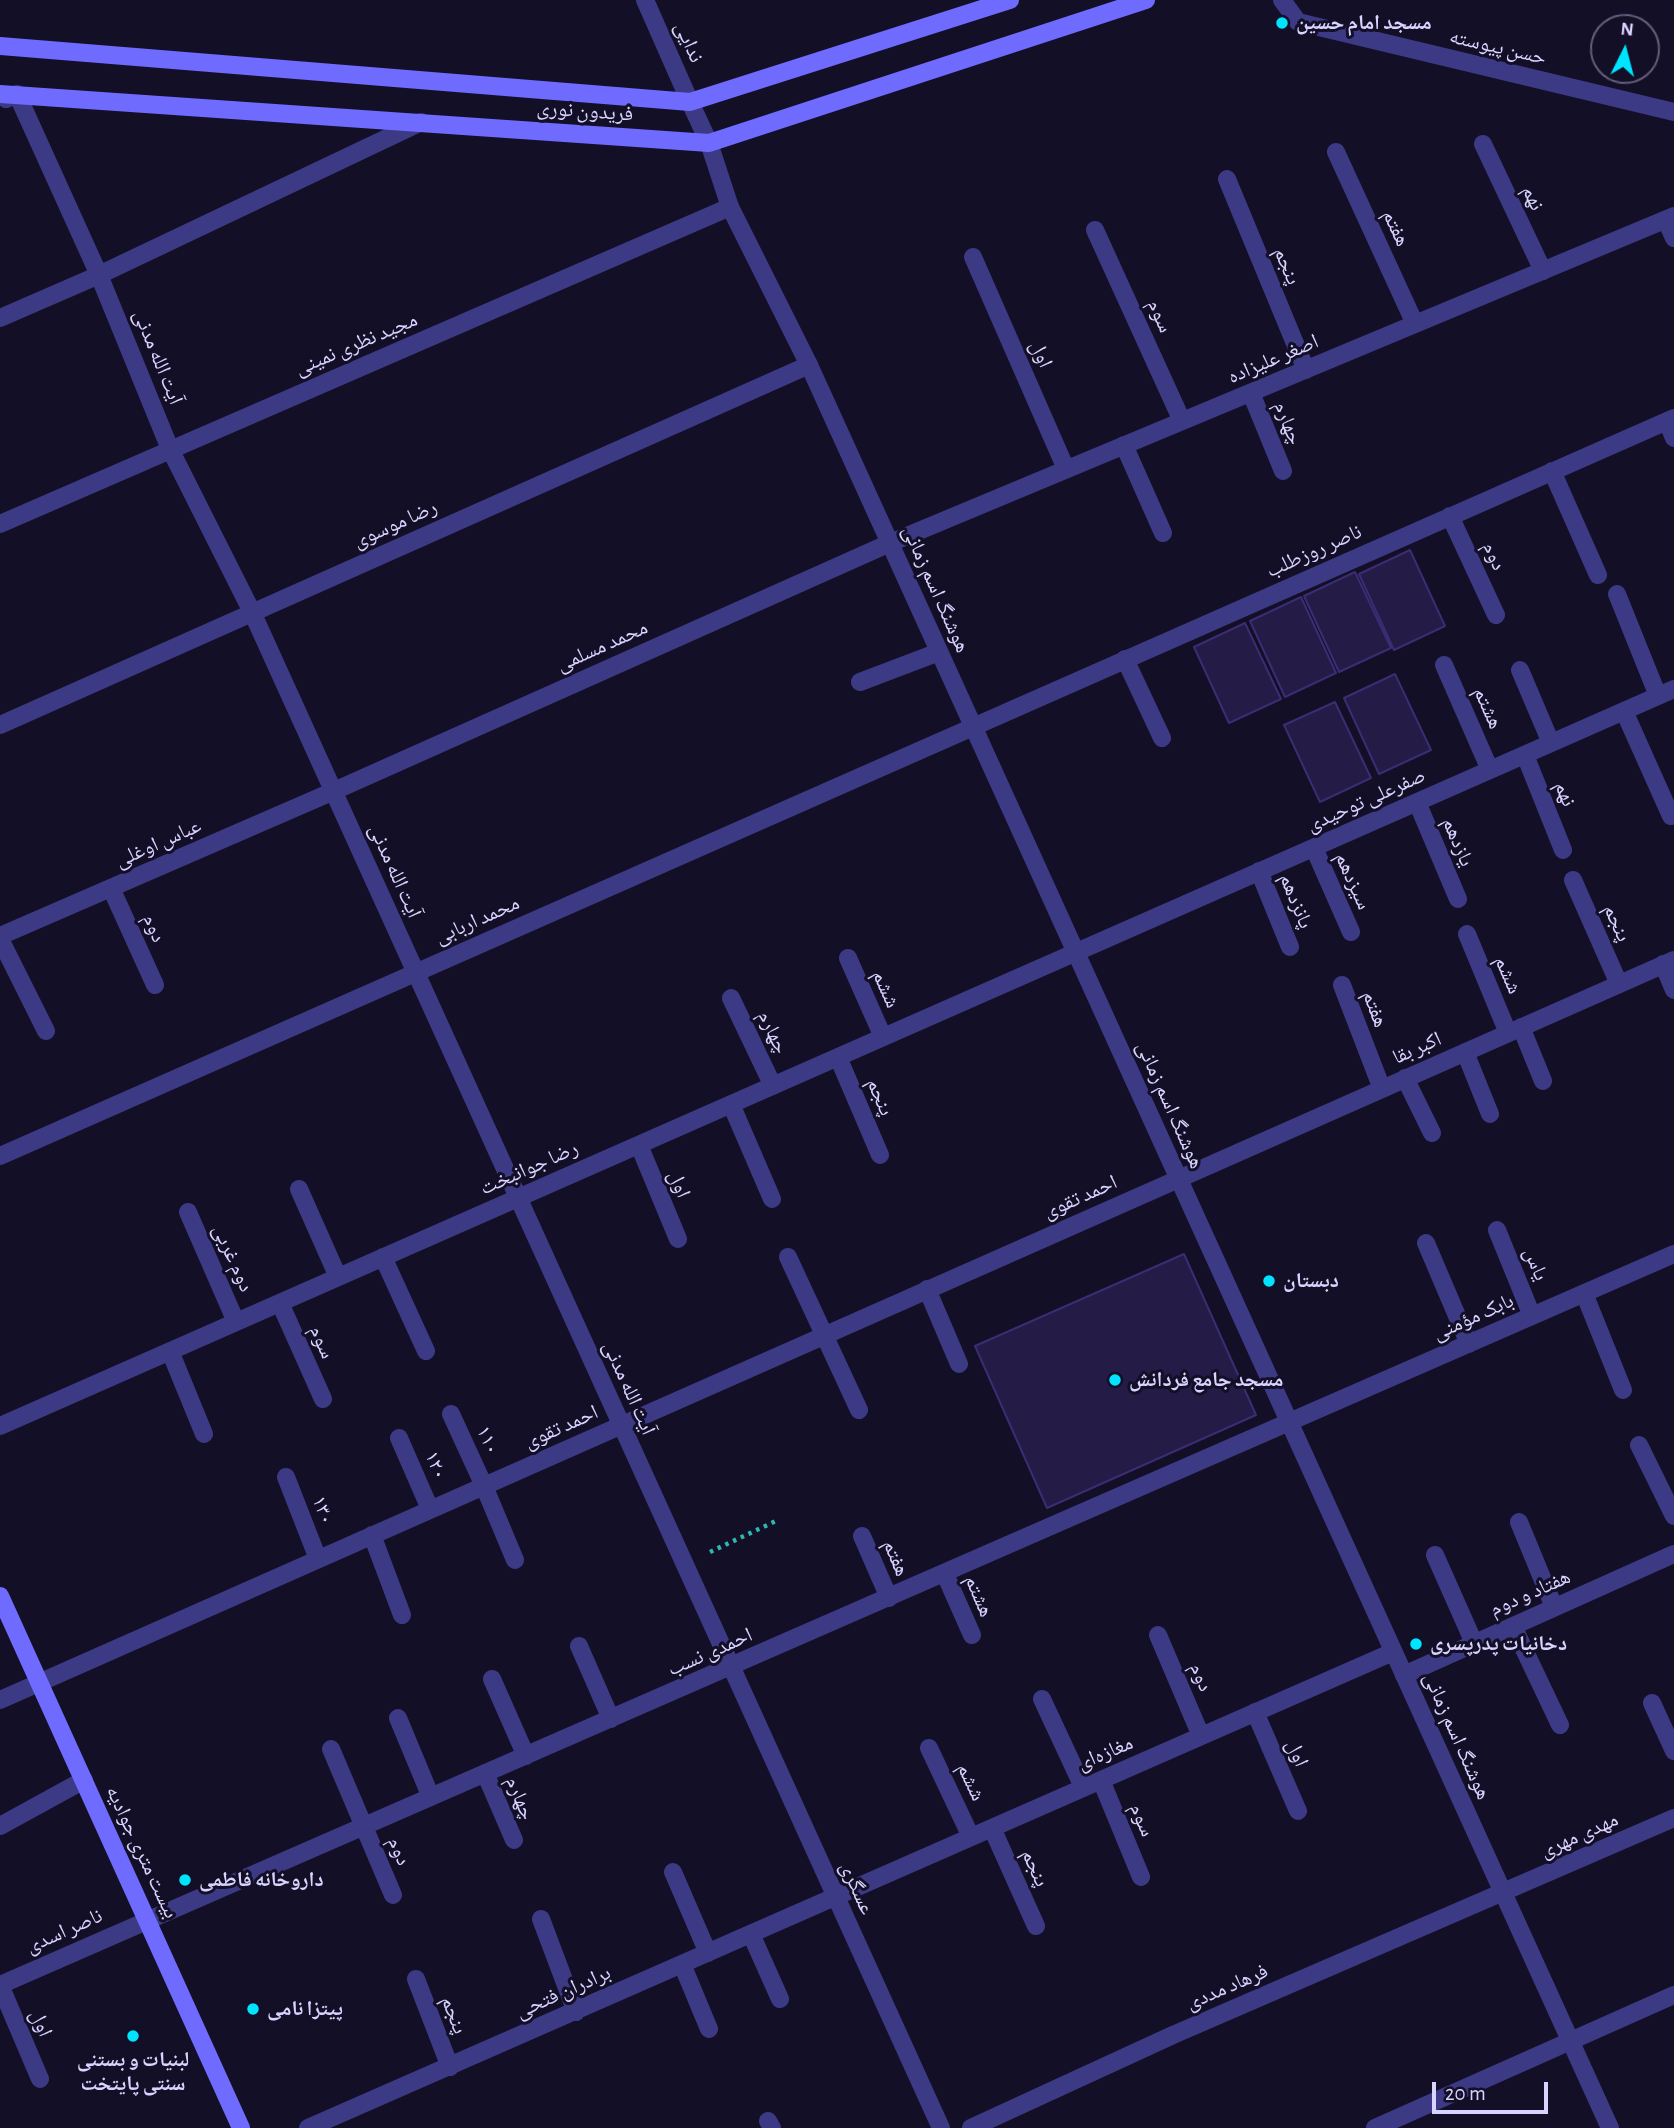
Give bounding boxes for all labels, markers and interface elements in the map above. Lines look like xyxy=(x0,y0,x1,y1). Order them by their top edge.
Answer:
place label: مسجد امام حسین xyxy=(1296,10,1432,36)
north arrow xyxy=(1590,14,1660,84)
marker: مسجد امام حسین xyxy=(1274,15,1290,31)
street label: ندایی xyxy=(669,18,709,66)
text: N xyxy=(1619,19,1635,40)
street label: حسن پیوسته xyxy=(1447,24,1549,70)
street label: فریدون نوری xyxy=(536,95,634,127)
street label: نهم xyxy=(1516,181,1550,215)
street label: هفتم xyxy=(1377,206,1415,250)
street label: پنجم xyxy=(1268,243,1306,289)
street label: سوم xyxy=(1142,295,1178,337)
street label: آیت‌ الله مدنی xyxy=(128,306,188,408)
street label: مجید نظری نمینی xyxy=(291,307,421,381)
street label: اصغر علیزاده xyxy=(1224,329,1322,389)
street label: اول xyxy=(1024,336,1058,372)
street label: چهارم xyxy=(1268,397,1308,449)
street label: رضا موسوی xyxy=(349,494,441,554)
street label: ناصر روزطلب xyxy=(1262,519,1366,583)
street label: هوشنگ اسم زمانی xyxy=(897,521,975,657)
street label: دوم xyxy=(1476,538,1512,574)
street label: محمد مسلمی xyxy=(552,615,652,677)
street label: هشتم xyxy=(1468,683,1508,733)
street label: صفرعلی توحیدی xyxy=(1303,763,1429,837)
street label: نهم xyxy=(1549,778,1581,810)
street label: عباس اوغلی xyxy=(111,813,205,873)
street label: یازدهم xyxy=(1436,814,1480,870)
street label: آیت‌ الله مدنی xyxy=(363,820,427,922)
street label: سیزدهم xyxy=(1329,848,1377,914)
street label: پانزدهم xyxy=(1274,870,1318,932)
street label: محمد اربابی xyxy=(431,890,523,950)
street label: پنجم xyxy=(1598,900,1636,946)
street label: دوم xyxy=(137,910,171,946)
street label: ششم xyxy=(1489,952,1527,998)
street label: ششم xyxy=(867,966,905,1012)
street label: هفتم xyxy=(1357,987,1393,1031)
street label: چهارم xyxy=(752,1006,794,1058)
street label: اکبر بقا xyxy=(1389,1026,1445,1070)
street label: هوشنگ اسم زمانی xyxy=(1131,1037,1209,1173)
street label: پنجم xyxy=(861,1074,899,1120)
street label: رضا جوانبخت xyxy=(476,1135,582,1201)
street label: اول xyxy=(662,1167,696,1201)
street label: احمد تقوی xyxy=(1039,1170,1121,1224)
street label: دوم غربی xyxy=(207,1220,259,1296)
street label: یاس xyxy=(1518,1244,1554,1284)
place label: دبستان xyxy=(1283,1268,1339,1294)
marker: دبستان xyxy=(1261,1273,1277,1289)
street label: بابک مؤمنی xyxy=(1429,1288,1517,1346)
street label: سوم xyxy=(304,1321,340,1363)
street label: آیت‌ الله مدنی xyxy=(597,1337,661,1439)
place label: مسجد جامع فردانش xyxy=(1129,1367,1283,1393)
marker: مسجد جامع فردانش xyxy=(1107,1372,1123,1388)
street label: احمد تقوی xyxy=(520,1400,602,1454)
street label: ۱۱۰ xyxy=(471,1422,505,1458)
street label: ۱۲۰ xyxy=(419,1447,453,1483)
street label: ۱۳۰ xyxy=(306,1492,340,1528)
street label: هفتم xyxy=(877,1536,915,1580)
street label: هفتاد و دوم xyxy=(1486,1564,1574,1622)
street label: هشتم xyxy=(959,1571,999,1621)
street label: احمدی نسب xyxy=(664,1622,756,1682)
place label: دخانیات پدرپسری xyxy=(1430,1631,1567,1657)
marker: دخانیات پدرپسری xyxy=(1408,1636,1424,1652)
street label: دوم xyxy=(1184,1659,1218,1695)
street label: هوشنگ اسم زمانی xyxy=(1418,1668,1496,1804)
street label: مغازه‌ای xyxy=(1073,1730,1137,1776)
street label: اول xyxy=(1280,1736,1314,1770)
street label: ششم xyxy=(951,1759,991,1805)
street label: چهارم xyxy=(500,1772,540,1824)
street label: بیست متری جوادیه xyxy=(100,1782,184,1922)
street label: سوم xyxy=(1124,1799,1160,1841)
street label: مهدی مهری xyxy=(1536,1807,1622,1863)
street label: دوم xyxy=(382,1833,416,1869)
street label: پنجم xyxy=(1016,1845,1054,1891)
street label: عسگری xyxy=(834,1857,880,1919)
place label: داروخانه فاطمی xyxy=(199,1867,324,1893)
marker: داروخانه فاطمی xyxy=(177,1872,193,1888)
street label: ناصر اسدی xyxy=(22,1903,106,1959)
street label: فرهاد مددی xyxy=(1182,1958,1272,2016)
street label: برادران فتحی xyxy=(511,1960,615,2024)
street label: پنجم xyxy=(435,1993,473,2037)
place label: پیتزا نامی xyxy=(267,1996,343,2022)
marker: پیتزا نامی xyxy=(245,2001,261,2017)
street label: اول xyxy=(24,2006,58,2040)
marker: لبنیات و بستنی سنتی پایتخت xyxy=(125,2028,141,2044)
place label: لبنیات و بستنی سنتی پایتخت xyxy=(77,2047,189,2097)
scale bar xyxy=(1436,2068,1552,2112)
text: 20 m xyxy=(1445,2083,1486,2104)

